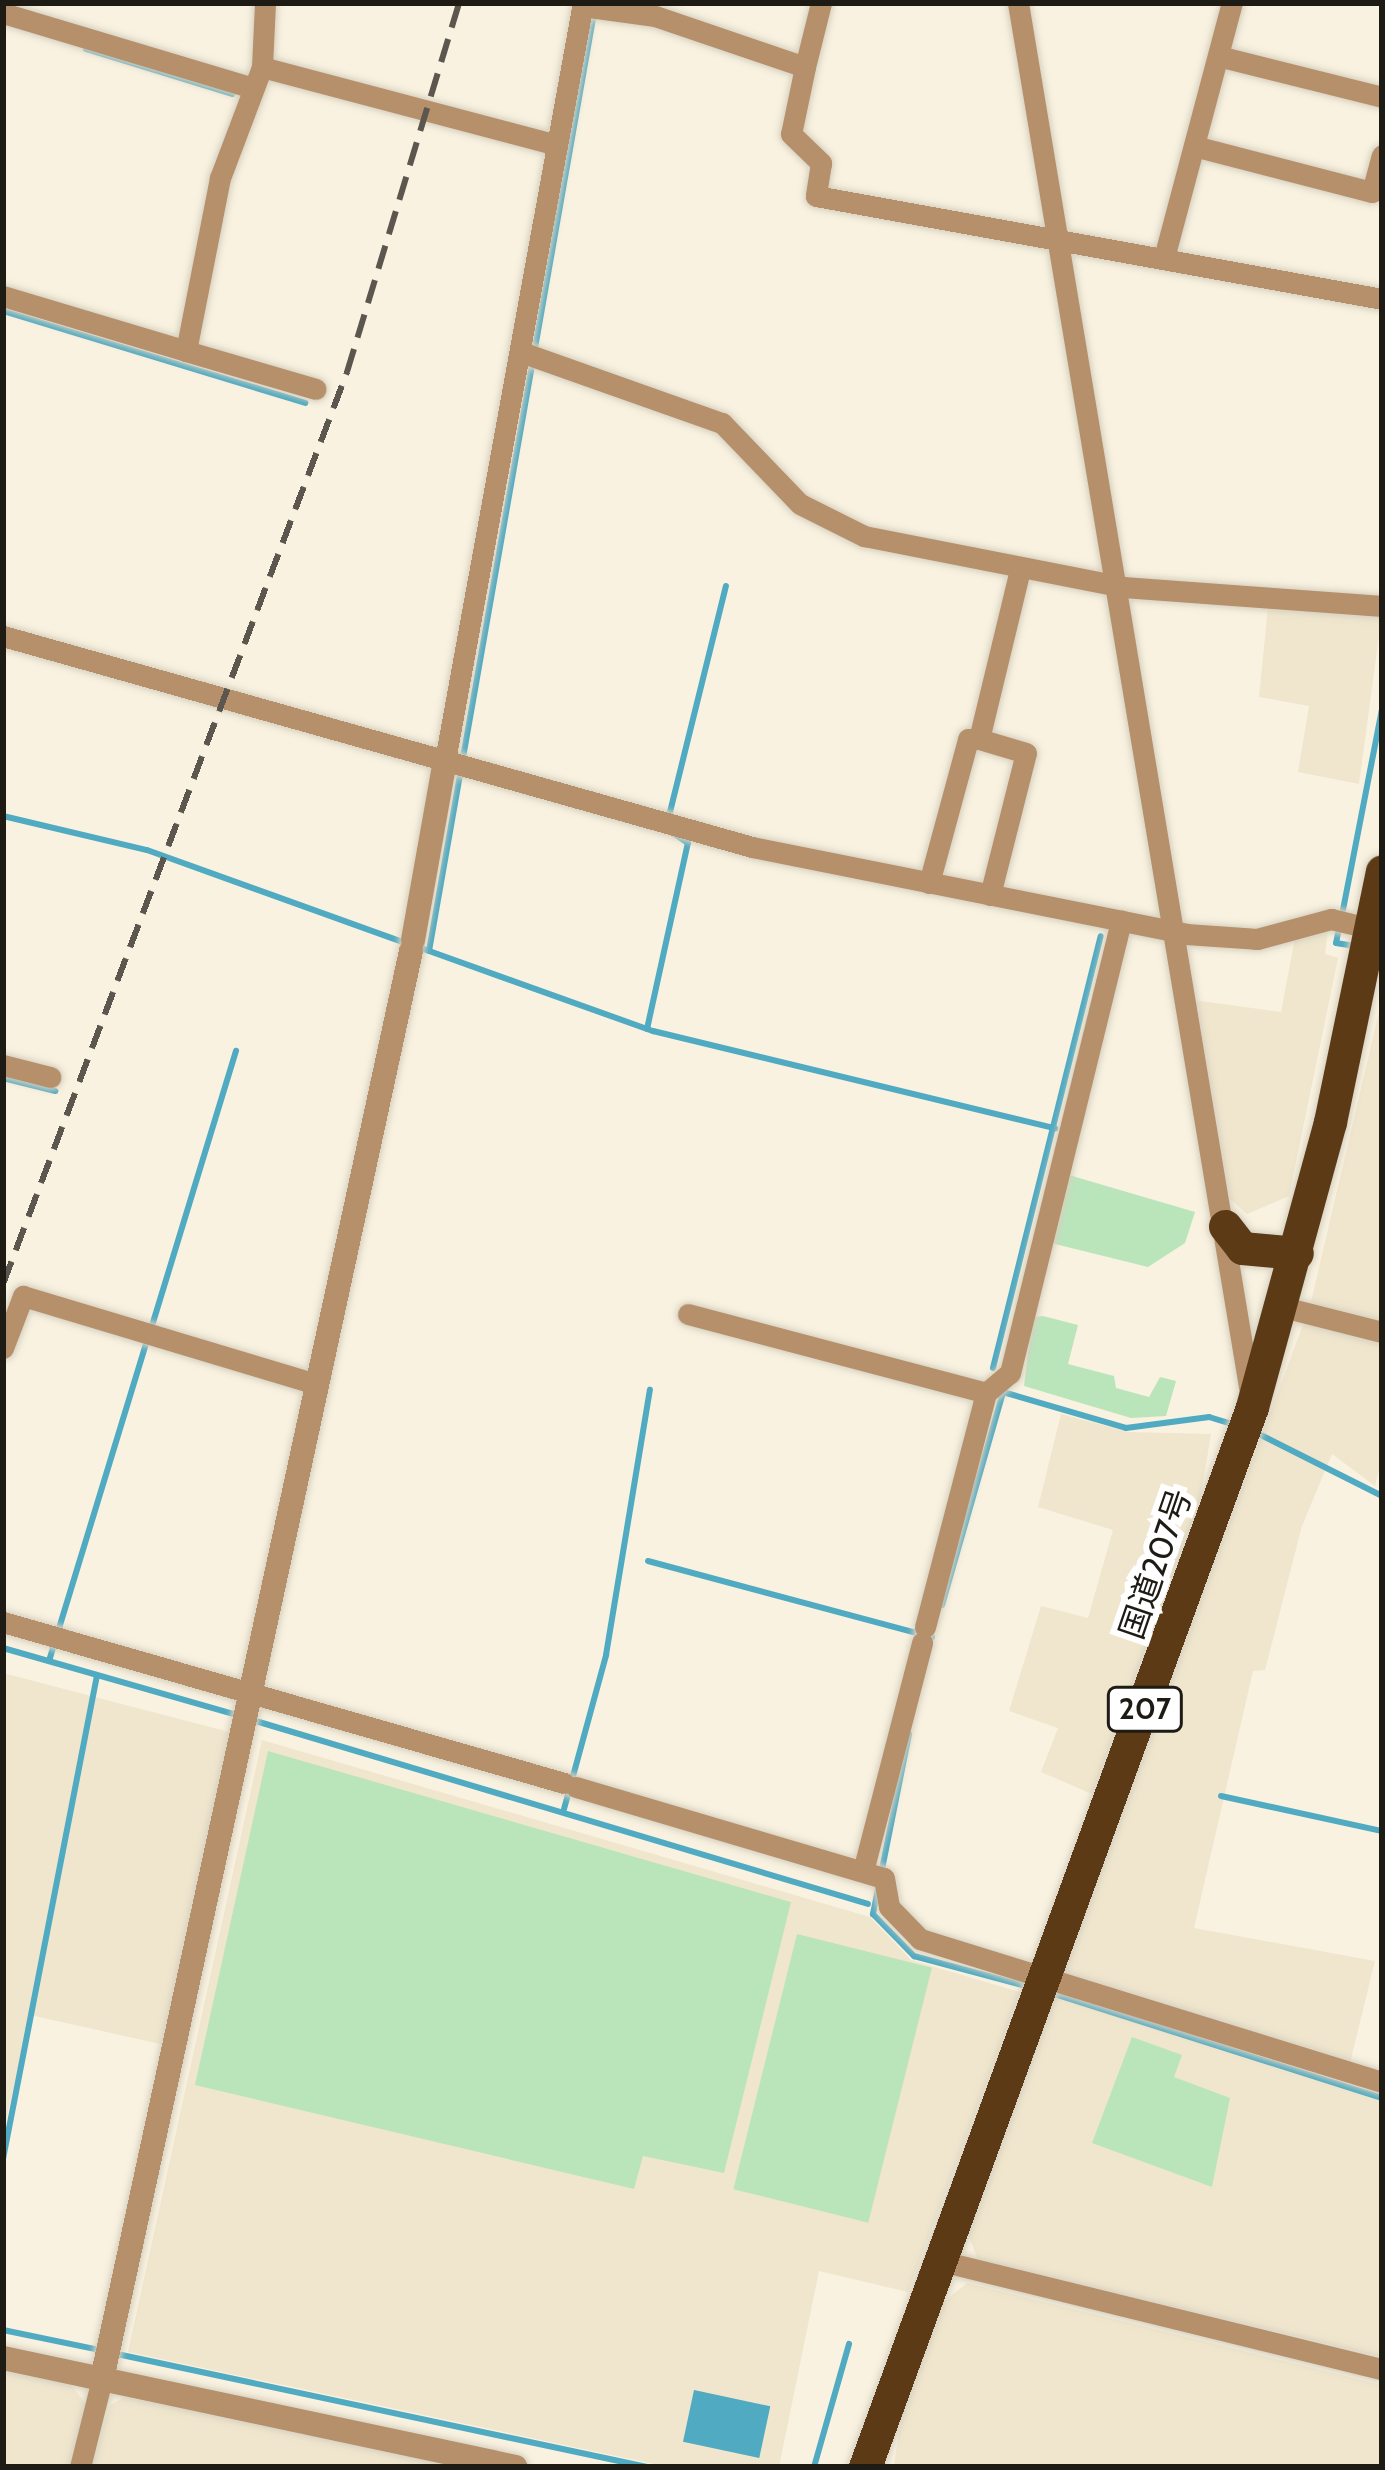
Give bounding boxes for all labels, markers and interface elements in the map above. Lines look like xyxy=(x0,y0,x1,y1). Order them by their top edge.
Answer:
street label: 国道207号 xyxy=(1112,1484,1200,1644)
road number: 207 xyxy=(1106,1685,1184,1733)

